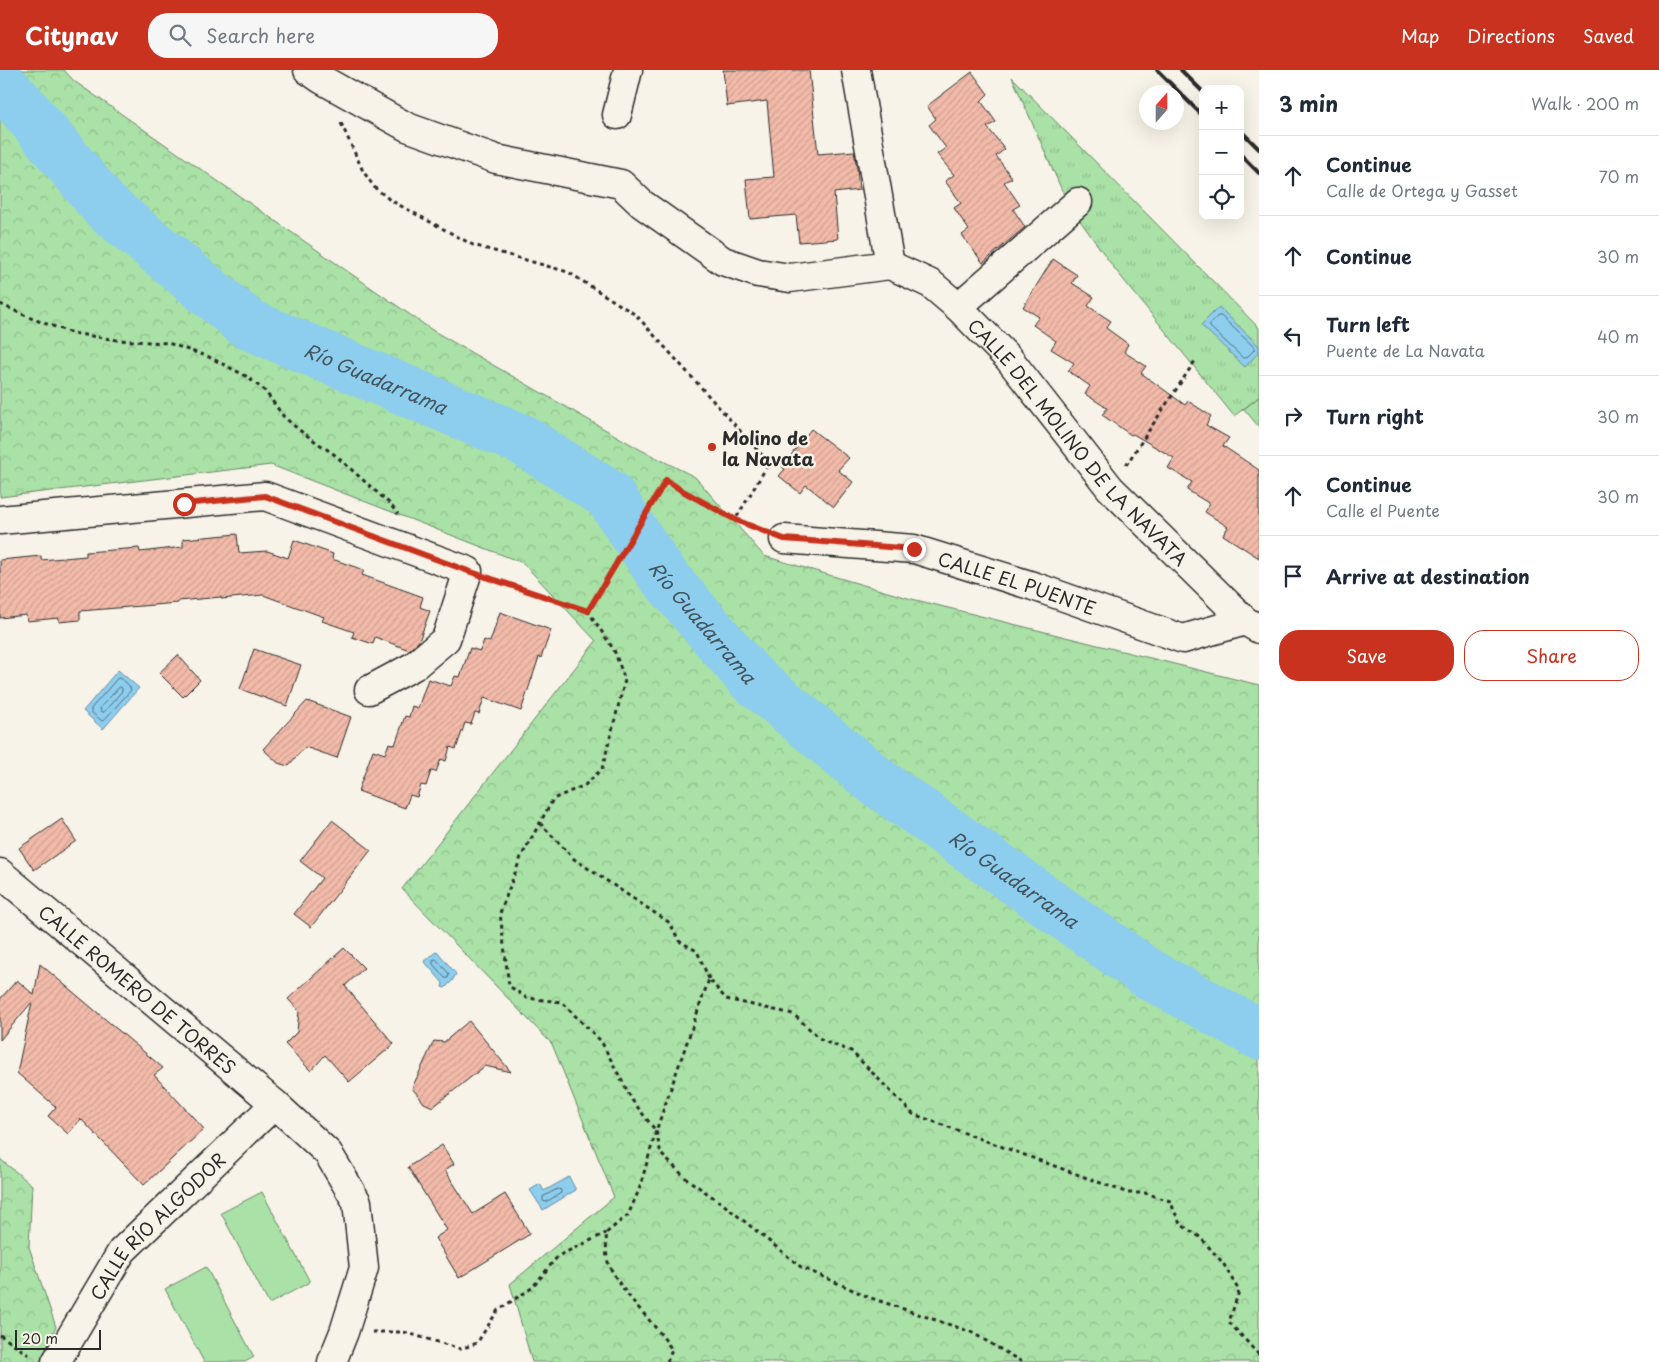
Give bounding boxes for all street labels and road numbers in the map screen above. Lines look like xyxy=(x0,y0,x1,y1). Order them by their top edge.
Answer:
street label: CALLE DEL MOLINO DE LA NAVATA xyxy=(962,312,1194,571)
street label: CALLE EL PUENTE xyxy=(935,544,1100,621)
street label: CALLE ROMERO DE TORRES xyxy=(33,898,243,1080)
street label: CALLE RÍO ALGODOR xyxy=(83,1146,231,1305)

